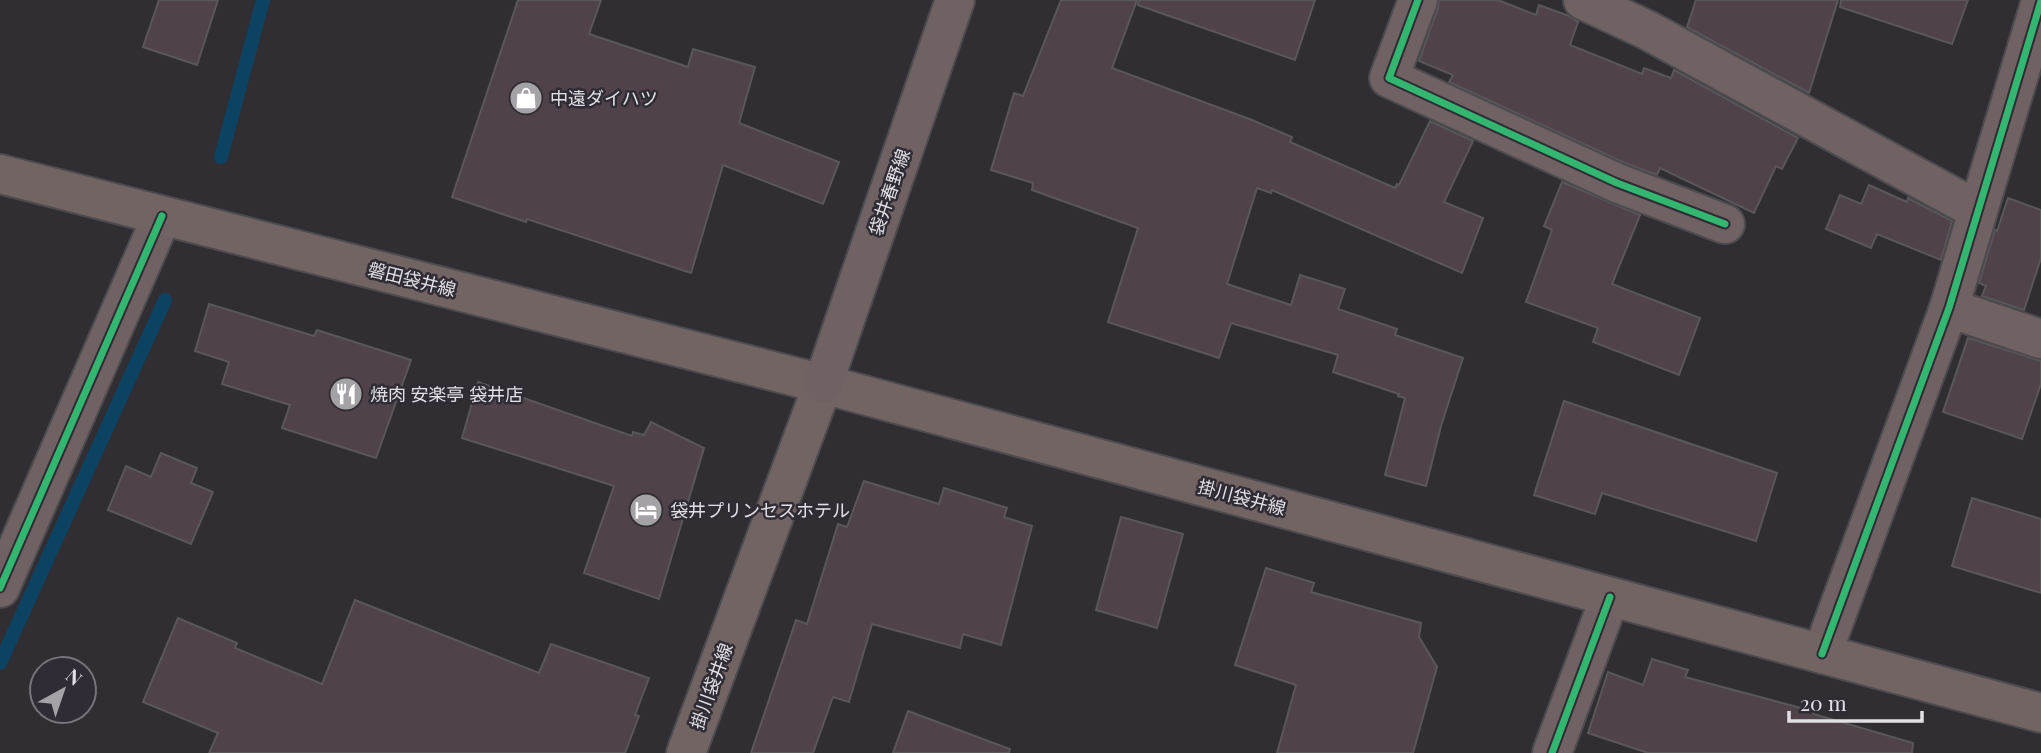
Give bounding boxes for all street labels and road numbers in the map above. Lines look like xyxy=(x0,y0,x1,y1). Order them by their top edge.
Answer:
street label: 袋井春野線 xyxy=(863,146,915,238)
street label: 磐田袋井線 xyxy=(365,256,459,302)
street label: 掛川袋井線 xyxy=(1195,474,1289,520)
street label: 掛川袋井線 xyxy=(684,640,738,732)

